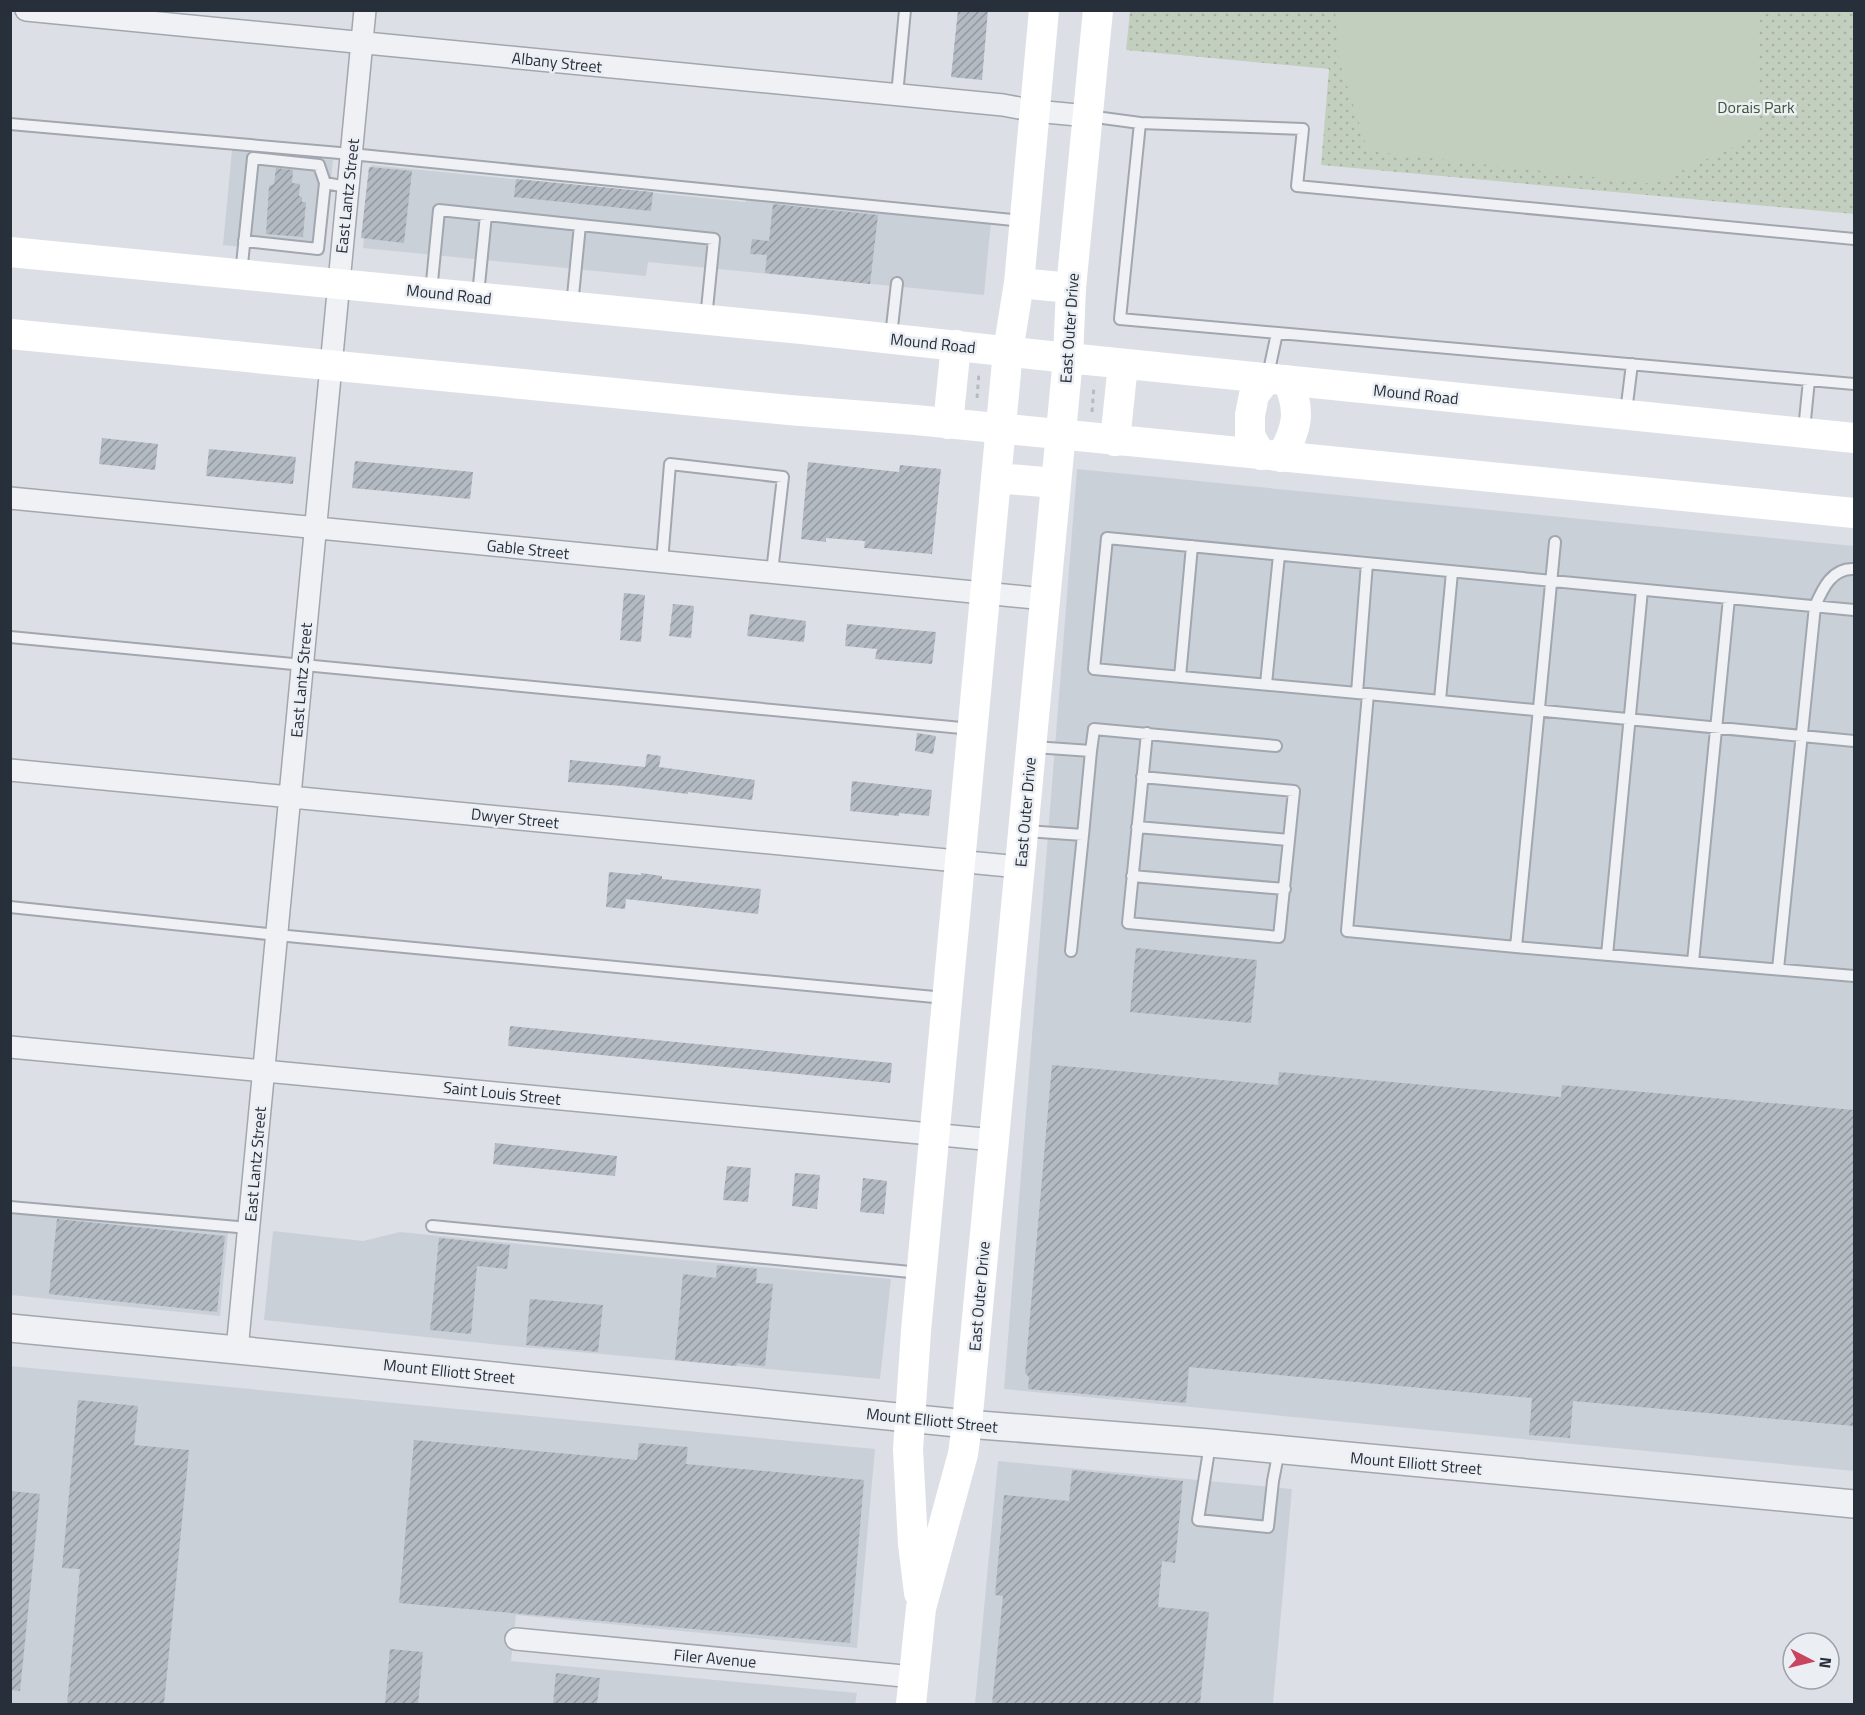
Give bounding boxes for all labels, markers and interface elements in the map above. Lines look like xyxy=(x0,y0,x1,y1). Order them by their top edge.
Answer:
street label: Albany Street xyxy=(511,45,604,79)
park label: Dorais Park xyxy=(1717,95,1795,119)
street label: East Lantz Street xyxy=(329,137,365,255)
street label: East Outer Drive xyxy=(1053,272,1085,384)
street label: Mound Road xyxy=(405,278,493,310)
street label: Mound Road xyxy=(889,327,977,359)
street label: Mound Road xyxy=(1372,378,1460,410)
street label: Gable Street xyxy=(486,533,571,565)
street label: East Lantz Street xyxy=(284,621,318,738)
street label: East Outer Drive xyxy=(1008,756,1042,868)
street label: Dwyer Street xyxy=(470,801,561,835)
street label: Saint Louis Street xyxy=(442,1075,562,1111)
street label: East Lantz Street xyxy=(238,1105,272,1222)
street label: East Outer Drive xyxy=(962,1240,996,1352)
street label: Mount Elliott Street xyxy=(382,1352,516,1390)
street label: Mount Elliott Street xyxy=(865,1401,999,1439)
street label: Mount Elliott Street xyxy=(1349,1445,1483,1481)
north arrow xyxy=(1781,1631,1841,1691)
street label: Filer Avenue xyxy=(673,1642,757,1674)
text: N xyxy=(1813,1656,1838,1670)

